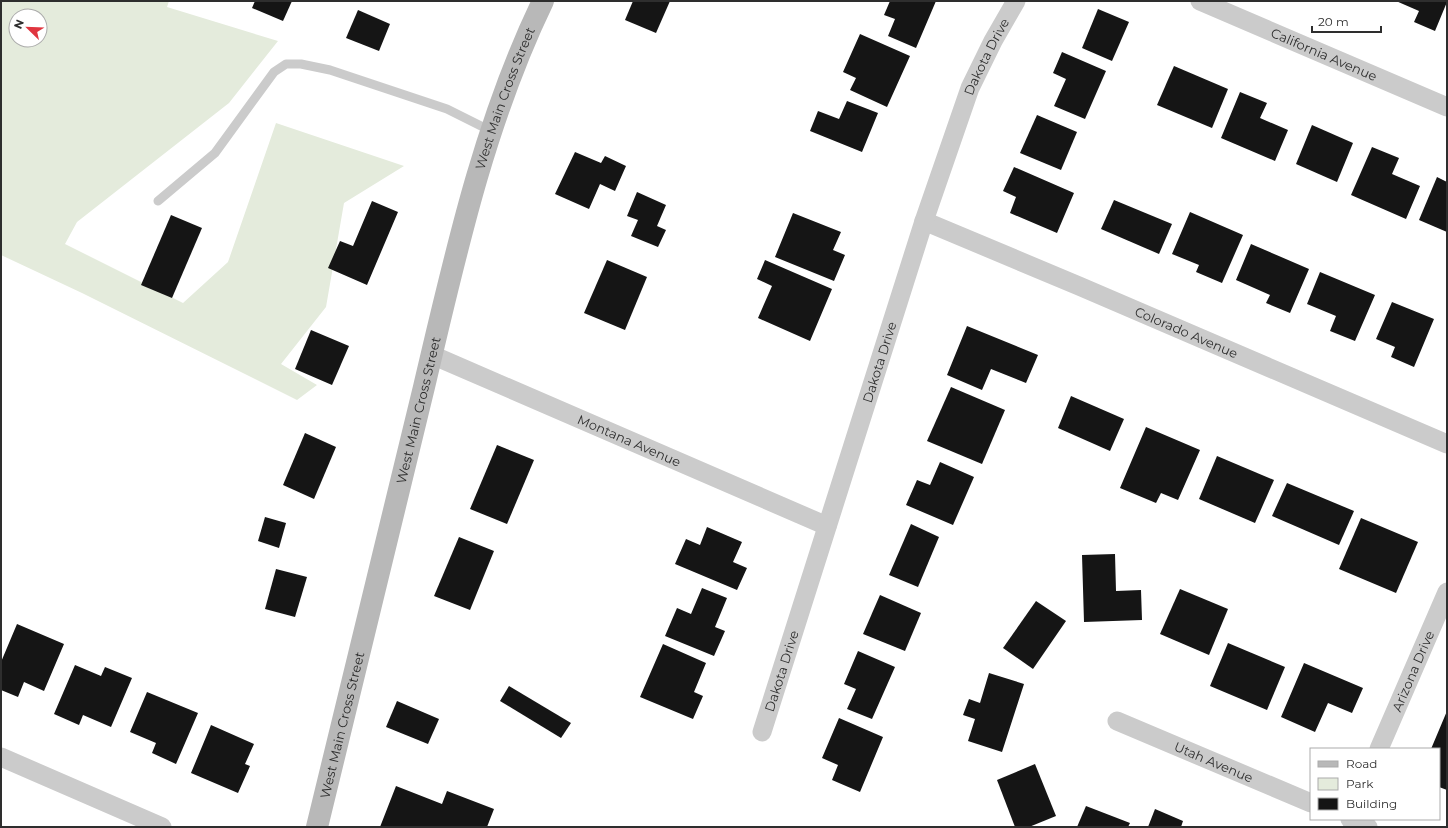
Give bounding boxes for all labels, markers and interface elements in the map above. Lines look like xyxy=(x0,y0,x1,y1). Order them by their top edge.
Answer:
north arrow xyxy=(8,8,48,48)
scale bar xyxy=(1312,8,1381,34)
text: 20 m xyxy=(1318,14,1349,29)
street label: Dakota Drive xyxy=(960,15,1012,97)
text: N xyxy=(11,17,27,31)
street label: California Avenue xyxy=(1269,24,1380,84)
street label: West Main Cross Street xyxy=(472,25,538,171)
street label: Colorado Avenue xyxy=(1132,303,1241,361)
street label: Dakota Drive xyxy=(859,319,900,405)
street label: West Main Cross Street xyxy=(393,335,444,485)
street label: Montana Avenue xyxy=(575,411,684,470)
street label: Dakota Drive xyxy=(761,628,802,714)
street label: Arizona Drive xyxy=(1388,628,1437,714)
street label: West Main Cross Street xyxy=(316,650,367,800)
street label: Utah Avenue xyxy=(1172,738,1256,786)
legend xyxy=(1310,748,1440,820)
text: Road xyxy=(1346,756,1377,771)
text: Park xyxy=(1346,776,1374,791)
text: Building xyxy=(1346,796,1397,811)

